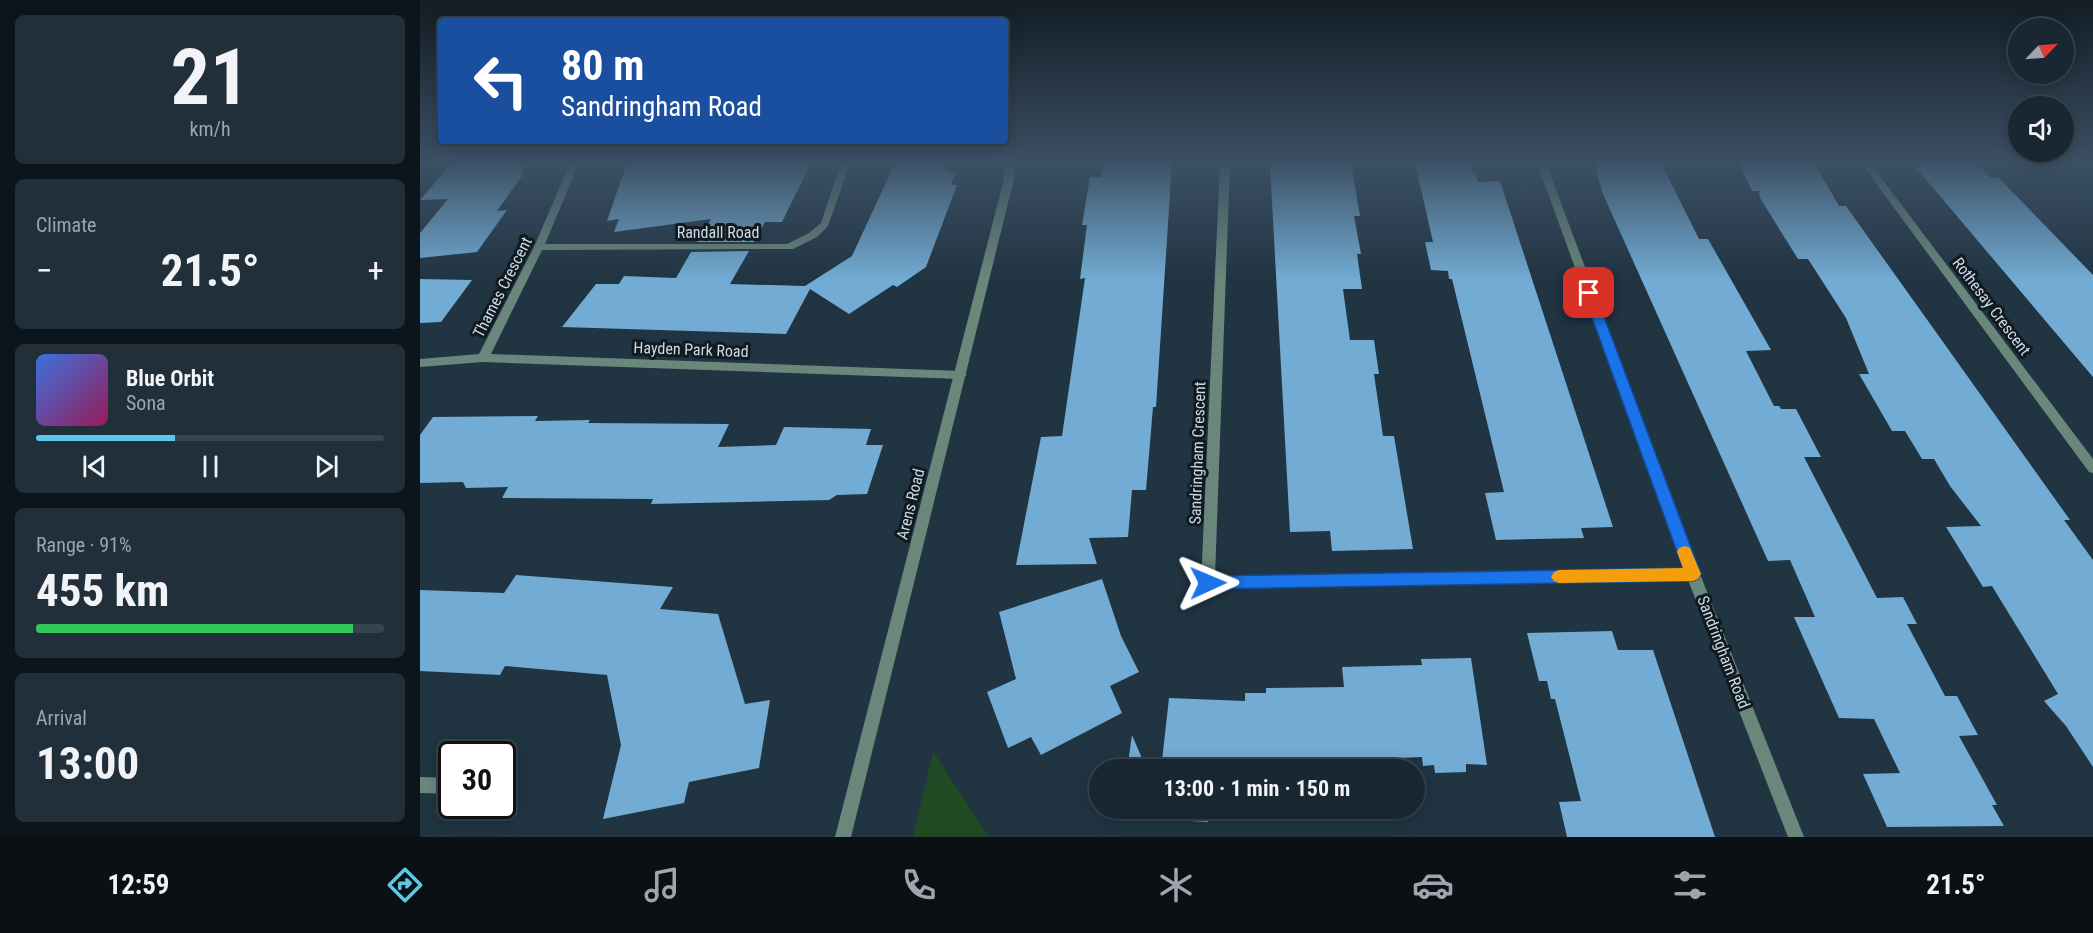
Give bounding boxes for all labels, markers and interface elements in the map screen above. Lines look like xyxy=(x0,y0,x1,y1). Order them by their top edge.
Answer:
north arrow xyxy=(2008,18,2074,84)
map controls xyxy=(2008,18,2074,162)
text: 21 xyxy=(171,32,249,123)
text: 80 m xyxy=(561,41,644,90)
icon: left xyxy=(462,42,540,120)
text: Sandringham Road xyxy=(561,91,762,123)
button: sound xyxy=(2008,96,2074,162)
text: km/h xyxy=(189,117,231,141)
text: Climate xyxy=(36,213,96,237)
street label: Randall Road xyxy=(677,223,759,242)
street label: Thames Crescent xyxy=(469,234,536,341)
text: 21.5° xyxy=(161,244,259,297)
text: − xyxy=(36,251,53,290)
text: + xyxy=(368,251,384,290)
street label: Rothesay Crescent xyxy=(1949,254,2035,359)
pin xyxy=(1563,267,1614,318)
icon: arrive xyxy=(1572,276,1605,309)
street label: Hayden Park Road xyxy=(633,338,749,361)
text: Blue Orbit xyxy=(126,366,214,391)
street label: Sandringham Crescent xyxy=(1186,381,1209,525)
text: Sona xyxy=(126,391,166,415)
icon: previous xyxy=(78,450,111,483)
icon: pause xyxy=(194,450,227,483)
icon: next xyxy=(310,450,343,483)
street label: Arens Road xyxy=(893,467,928,541)
text: Range · 91% xyxy=(36,533,132,557)
position arrow xyxy=(1176,551,1240,615)
text: 455 km xyxy=(36,564,169,617)
street label: Sandringham Road xyxy=(1693,593,1754,711)
text: Arrival xyxy=(36,706,87,730)
text: 13:00 xyxy=(36,737,139,790)
speed limit sign: 30 xyxy=(438,741,516,819)
text: 13:00 · 1 min · 150 m xyxy=(1164,776,1350,801)
icon: directions xyxy=(384,864,426,906)
icon: music xyxy=(641,864,683,906)
icon: phone xyxy=(898,864,940,906)
icon: climate xyxy=(1155,864,1197,906)
icon: car xyxy=(1412,864,1454,906)
icon: filters xyxy=(1669,864,1711,906)
text: 12:59 xyxy=(107,869,169,901)
text: 21.5° xyxy=(1926,869,1986,901)

